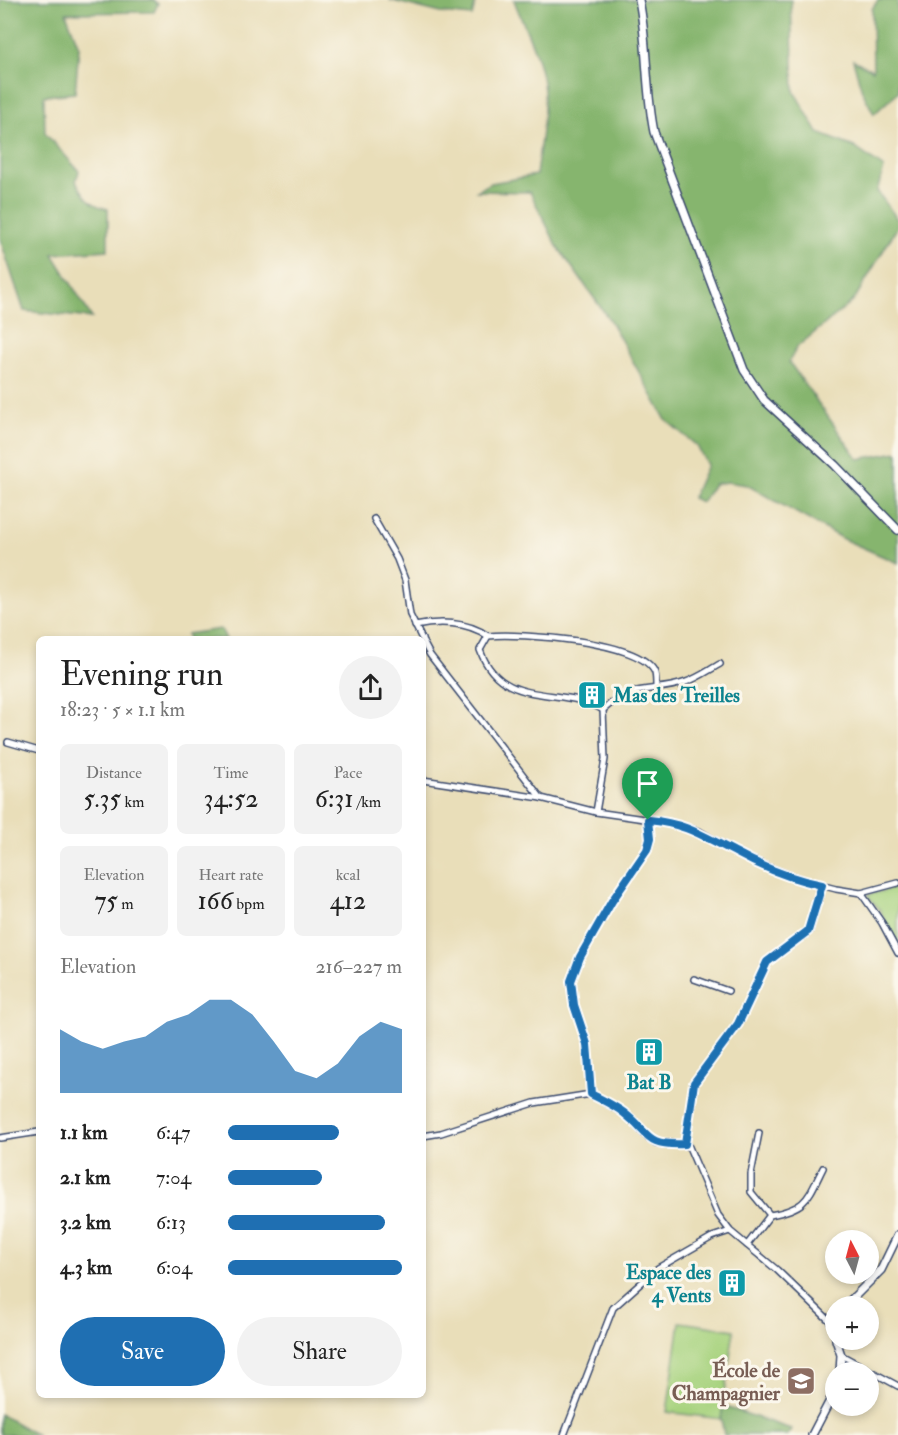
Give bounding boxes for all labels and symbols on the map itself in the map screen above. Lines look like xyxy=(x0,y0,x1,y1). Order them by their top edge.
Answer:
building icon: Mas des Treilles xyxy=(576,679,608,711)
place label: Mas des Treilles xyxy=(612,683,740,708)
pin xyxy=(622,758,673,820)
building icon: Bat B xyxy=(633,1036,665,1068)
place label: Bat B xyxy=(626,1070,672,1095)
north arrow xyxy=(825,1230,879,1284)
place label: Espace des 4 Vents xyxy=(626,1260,711,1308)
building icon: Espace des 4 Vents xyxy=(716,1267,748,1299)
place label: École de Champagnier xyxy=(672,1357,781,1407)
school or university icon: École de Champagnier xyxy=(785,1365,817,1397)

